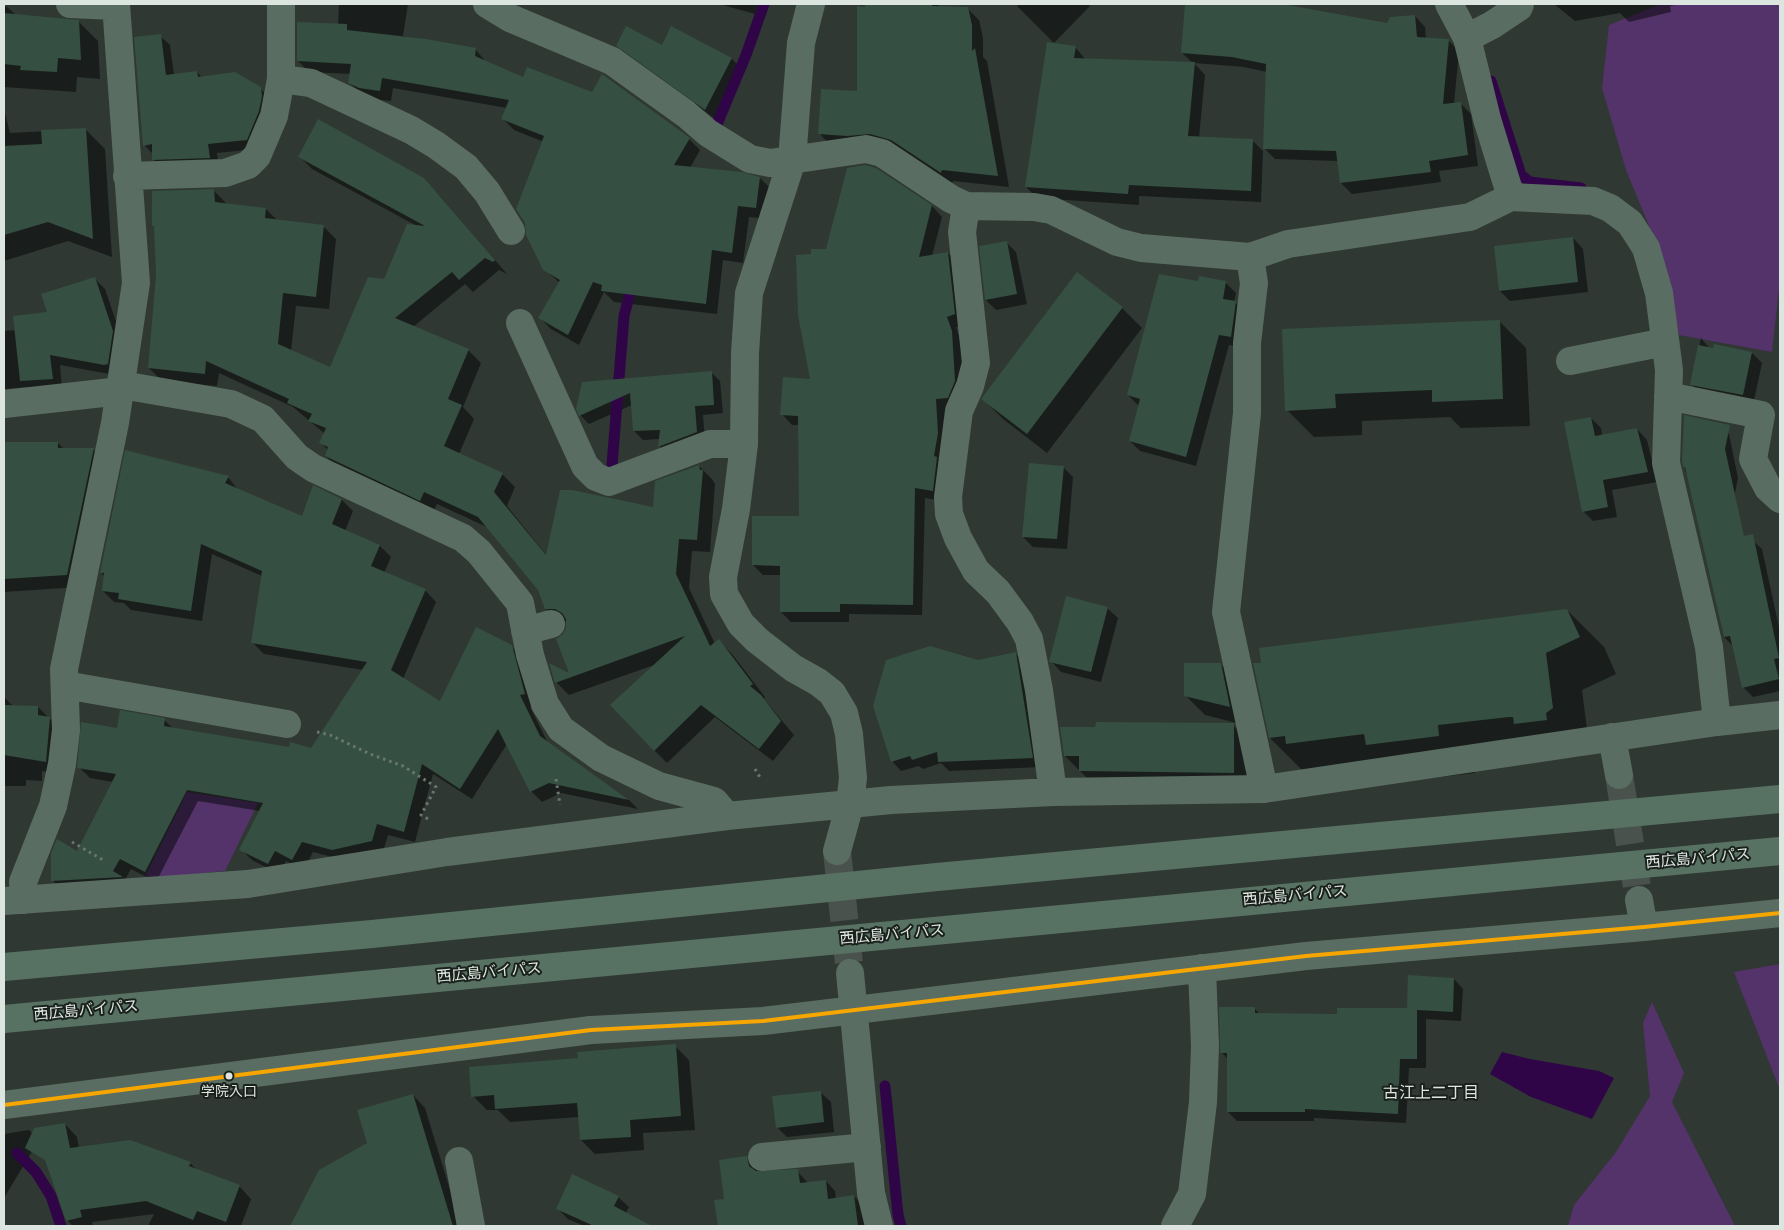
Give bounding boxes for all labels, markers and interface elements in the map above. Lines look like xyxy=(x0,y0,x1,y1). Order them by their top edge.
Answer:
street label: 西広島バイパス xyxy=(1645,845,1751,873)
street label: 西広島バイパス xyxy=(1242,882,1348,910)
street label: 西広島バイパス xyxy=(839,921,945,949)
street label: 西広島バイパス xyxy=(436,959,542,987)
street label: 西広島バイパス xyxy=(33,997,139,1025)
marker: 学院入口 xyxy=(224,1071,234,1081)
place label: 学院入口 xyxy=(201,1084,257,1100)
district label: 古江上二丁目 xyxy=(1383,1084,1479,1104)

